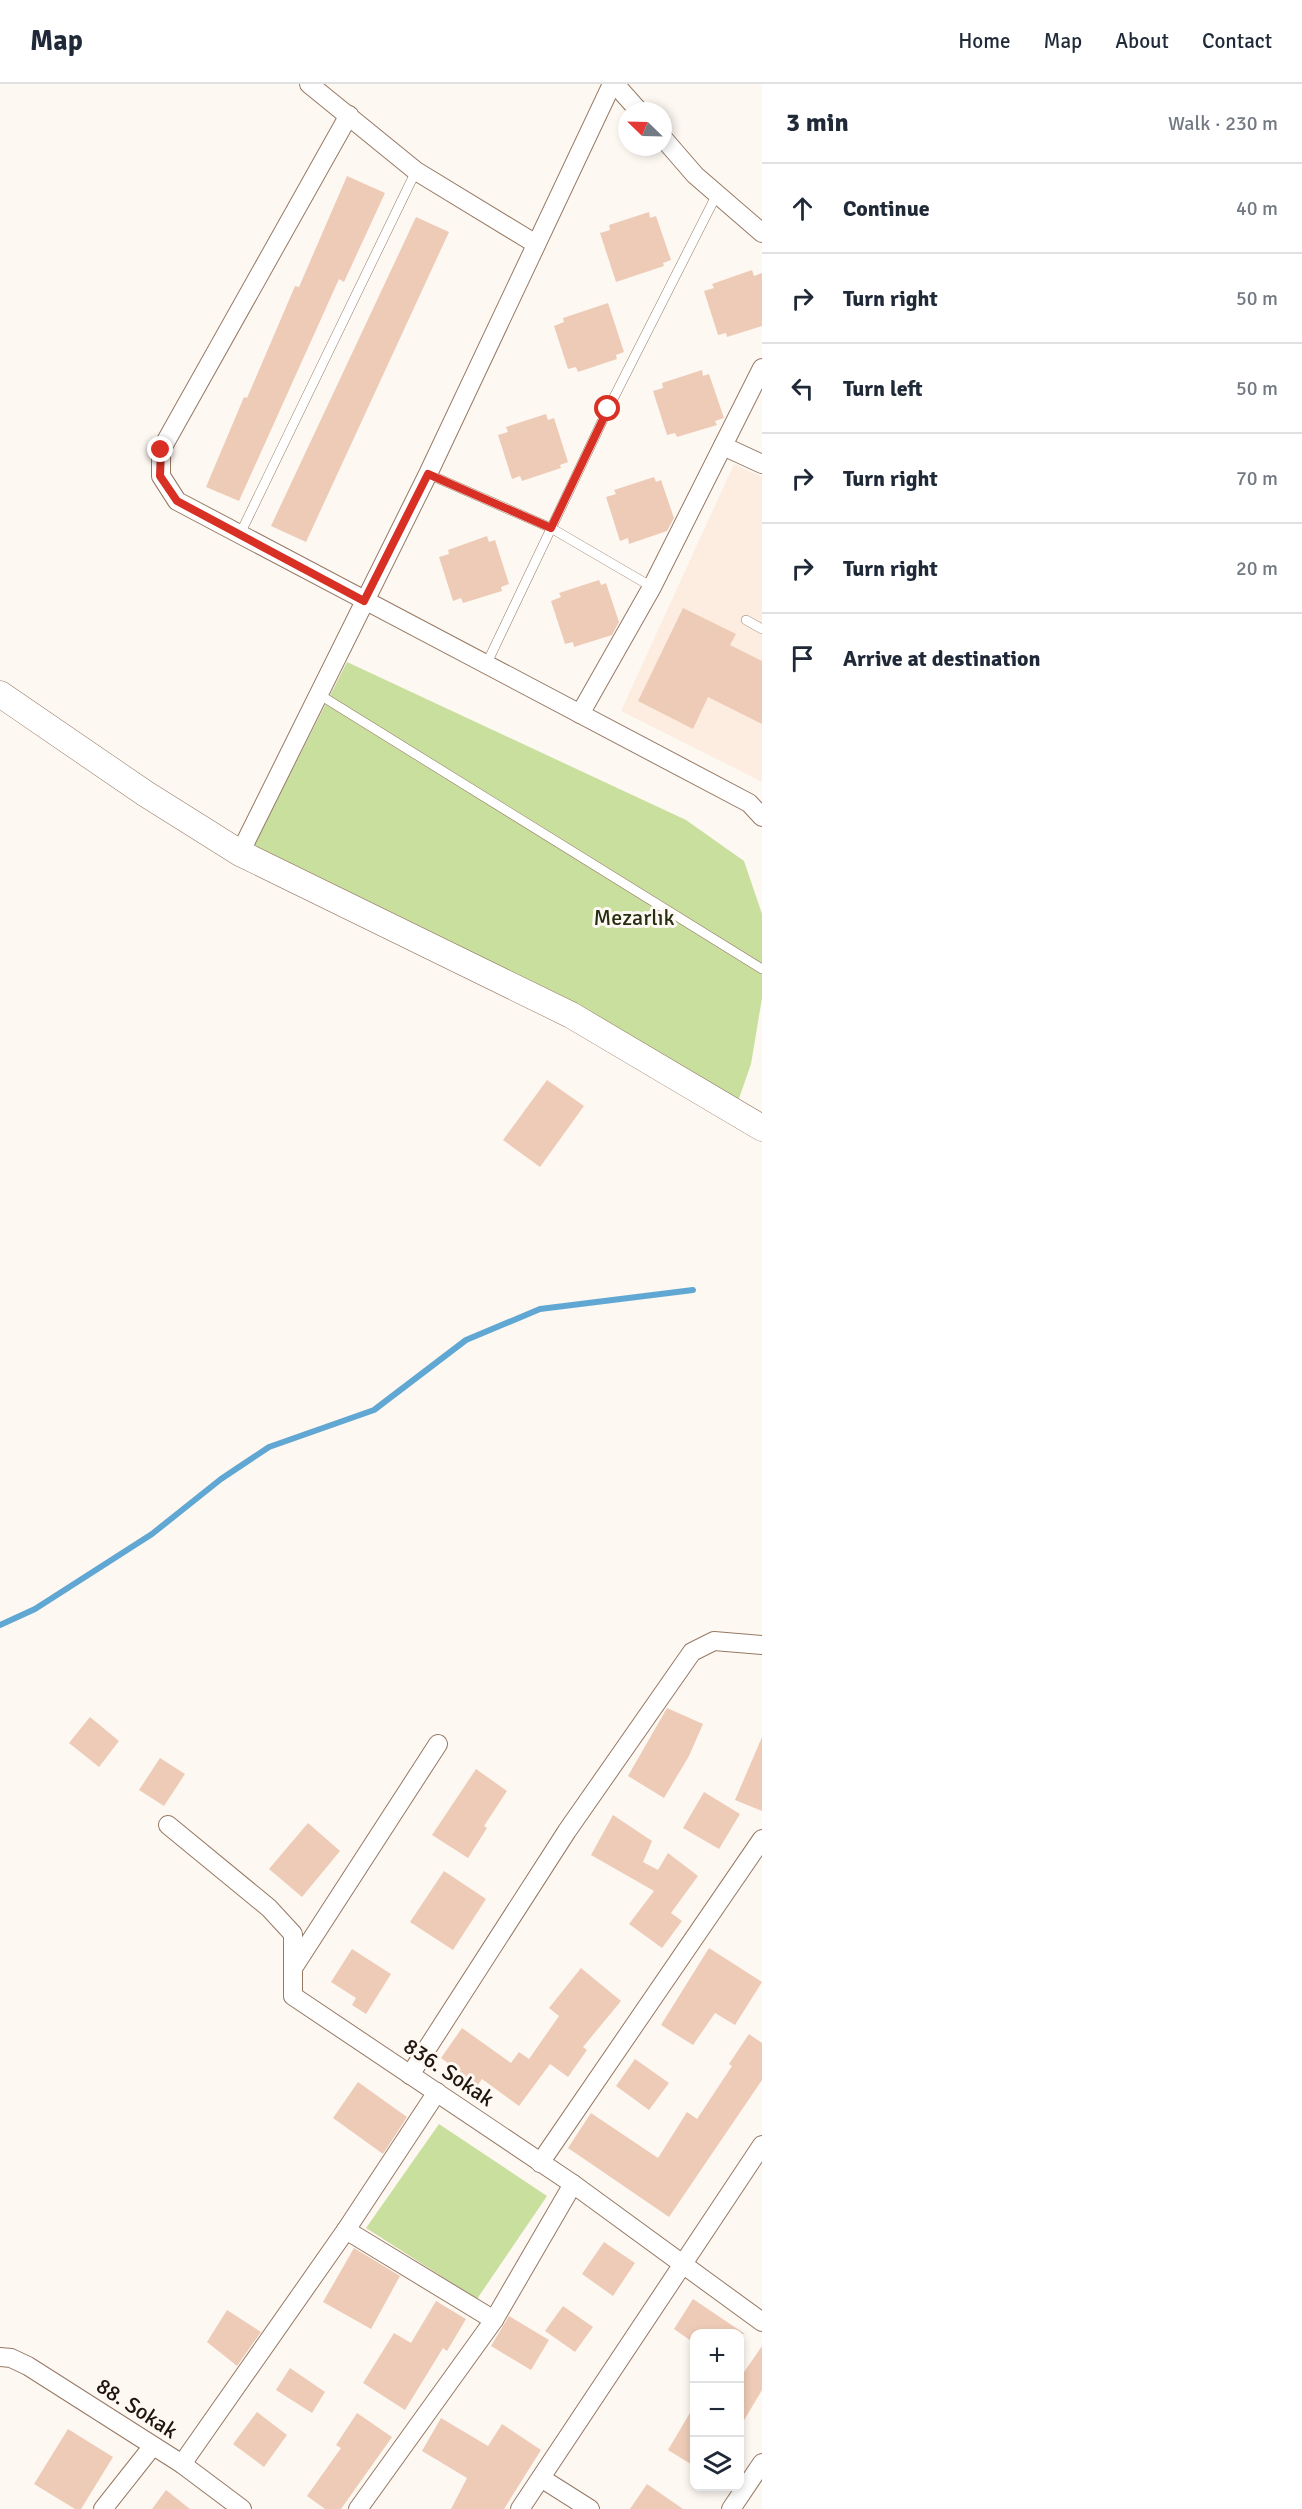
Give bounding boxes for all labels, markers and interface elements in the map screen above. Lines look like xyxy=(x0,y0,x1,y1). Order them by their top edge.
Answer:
text: Map xyxy=(30,24,83,58)
text: Home xyxy=(958,28,1011,54)
text: Map xyxy=(1044,28,1082,54)
text: About xyxy=(1115,28,1169,54)
text: Contact xyxy=(1202,28,1272,54)
north arrow xyxy=(618,102,672,156)
text: 3 min xyxy=(786,107,849,139)
text: Walk · 230 m xyxy=(1168,111,1278,136)
icon: ahead xyxy=(786,192,819,225)
text: Continue xyxy=(843,195,930,222)
text: 40 m xyxy=(1236,196,1278,221)
icon: right xyxy=(786,282,819,315)
text: Turn right xyxy=(843,285,938,312)
text: 50 m xyxy=(1236,286,1278,311)
icon: left xyxy=(786,372,819,405)
text: Turn left xyxy=(843,375,923,402)
text: 50 m xyxy=(1236,376,1278,401)
route start xyxy=(594,395,620,421)
route end xyxy=(147,436,173,462)
icon: right xyxy=(786,462,819,495)
text: Turn right xyxy=(843,465,938,492)
text: 70 m xyxy=(1236,466,1278,491)
icon: right xyxy=(786,552,819,585)
text: Turn right xyxy=(843,555,938,582)
text: 20 m xyxy=(1236,556,1278,581)
icon: arrive xyxy=(786,642,819,675)
text: Arrive at destination xyxy=(843,645,1040,672)
park label: Mezarlık xyxy=(593,904,675,931)
street label: 836. Sokak xyxy=(399,2032,499,2112)
map controls xyxy=(690,2329,744,2491)
button: + xyxy=(690,2329,744,2383)
street label: 88. Sokak xyxy=(91,2372,183,2444)
button: − xyxy=(690,2383,744,2437)
button: layers xyxy=(690,2437,744,2491)

